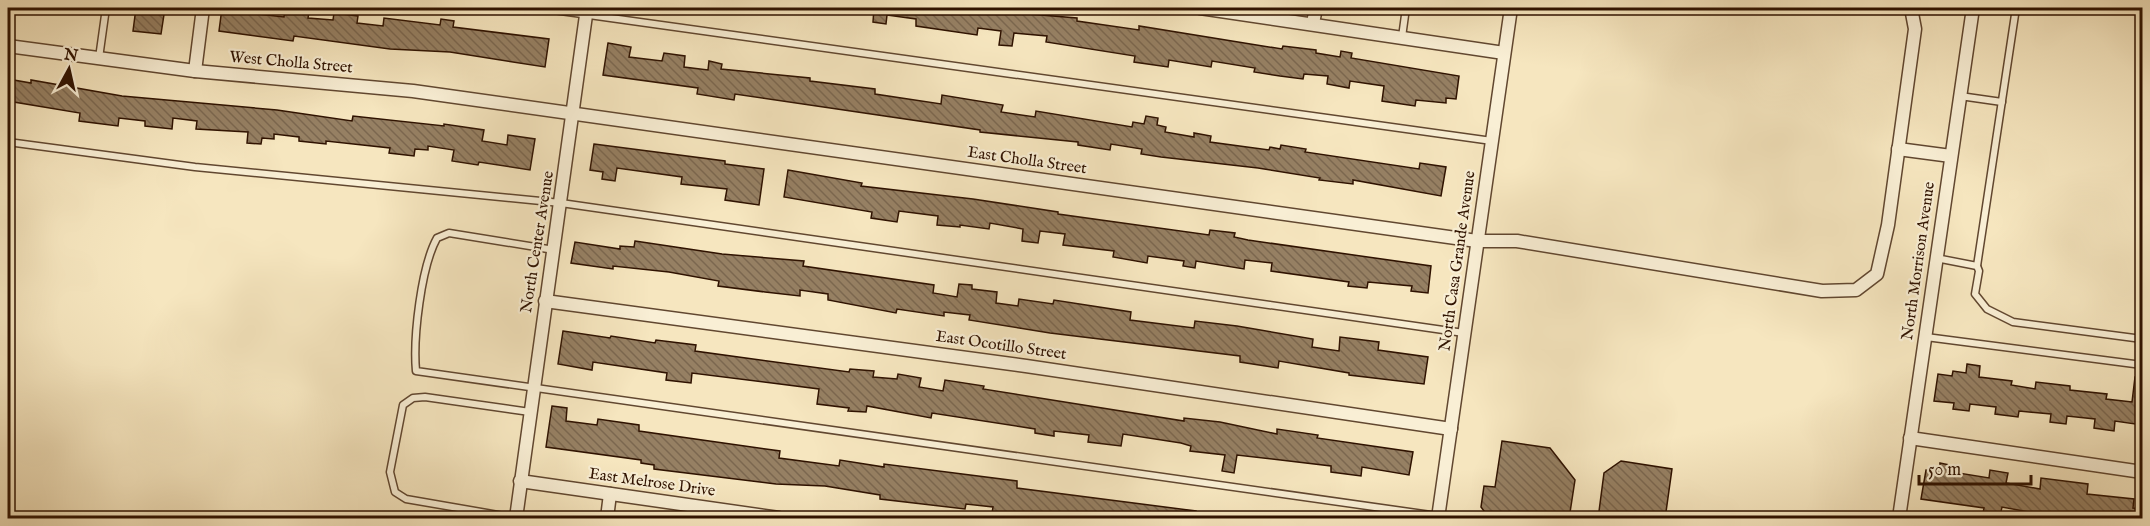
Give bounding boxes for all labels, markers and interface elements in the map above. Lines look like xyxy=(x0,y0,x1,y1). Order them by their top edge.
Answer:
north arrow xyxy=(39,39,99,99)
text: N xyxy=(62,45,79,67)
street label: West Cholla Street xyxy=(228,48,354,78)
street label: East Cholla Street xyxy=(966,143,1088,179)
street label: North Center Avenue xyxy=(517,169,559,315)
street label: North Casa Grande Avenue xyxy=(1435,169,1481,353)
street label: North Morrison Avenue xyxy=(1898,180,1940,342)
street label: East Ocotillo Street xyxy=(934,327,1068,365)
scale bar xyxy=(1919,448,2032,486)
text: 50 m xyxy=(1928,459,1961,482)
street label: East Melrose Drive xyxy=(587,464,717,502)

